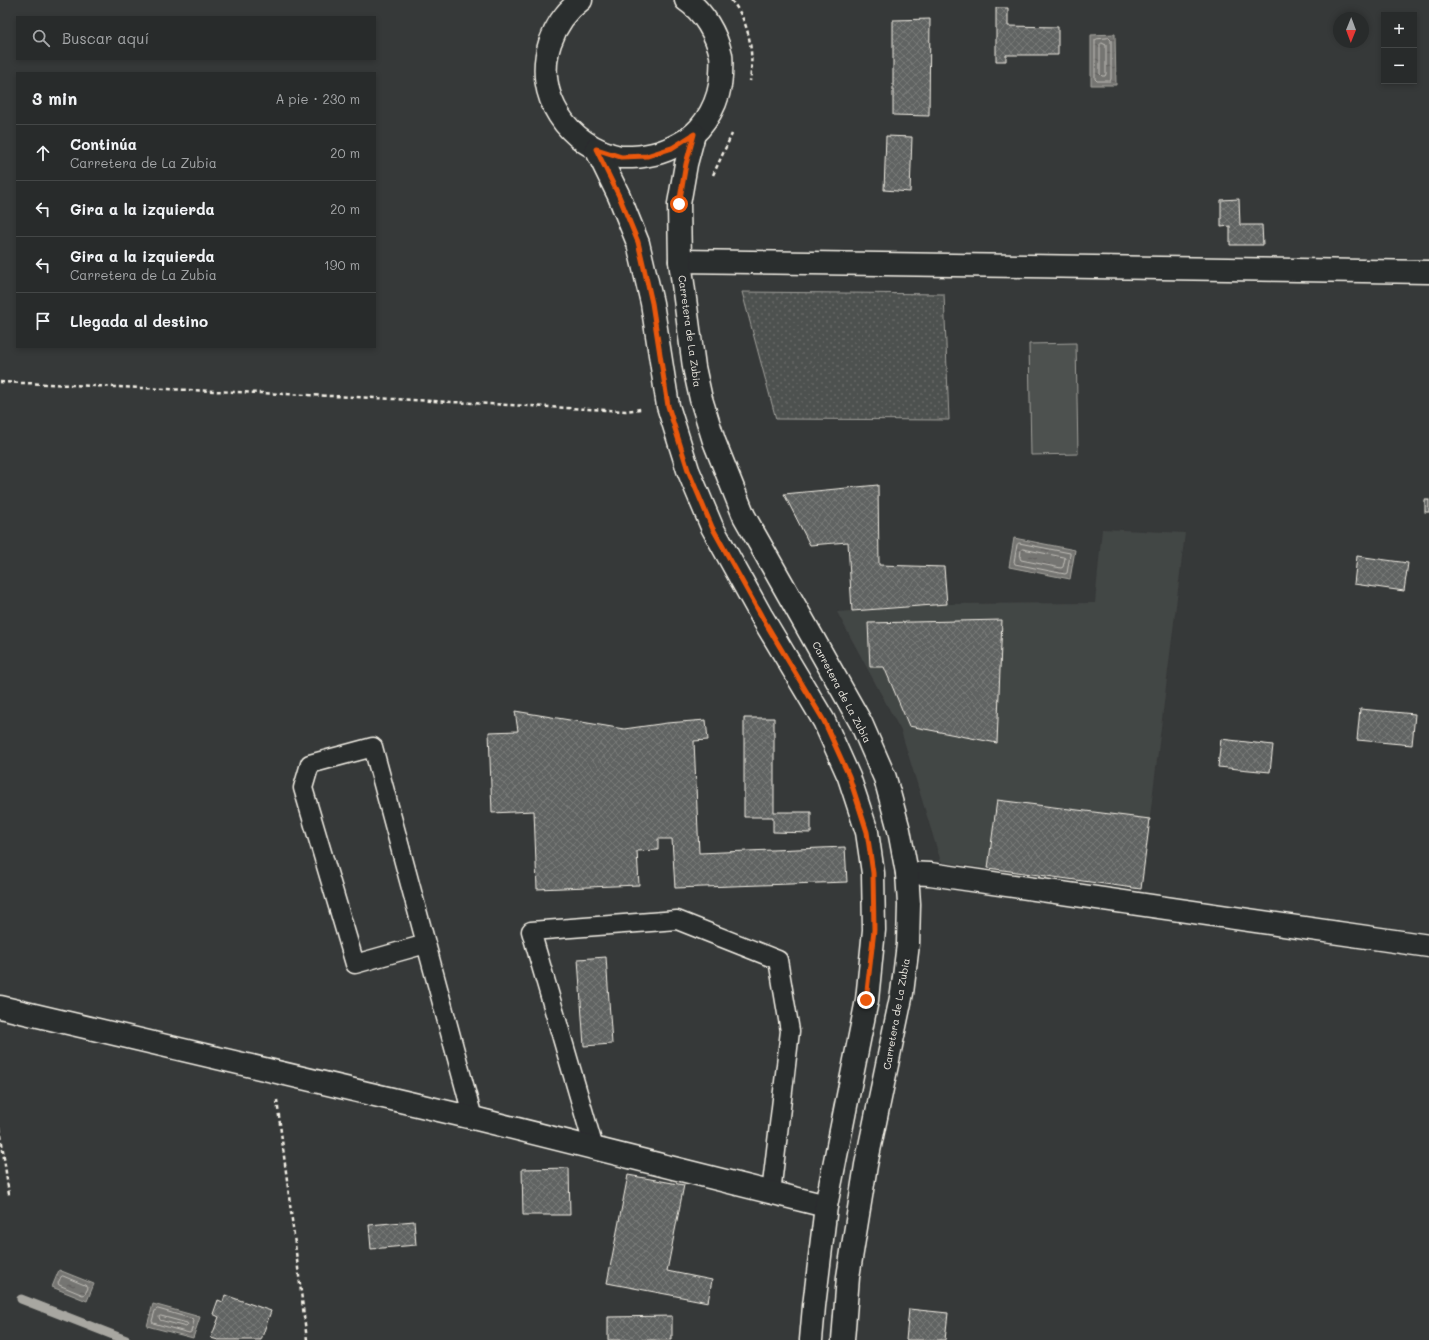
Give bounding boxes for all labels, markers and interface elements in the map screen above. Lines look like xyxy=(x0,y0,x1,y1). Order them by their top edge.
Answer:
north arrow xyxy=(1333,12,1369,48)
map controls xyxy=(1381,12,1417,84)
button: + xyxy=(1381,12,1417,48)
search box xyxy=(16,16,376,60)
icon: search xyxy=(30,27,52,49)
text: Buscar aquí xyxy=(62,28,149,48)
button: − xyxy=(1381,48,1417,84)
text: 3 min xyxy=(32,87,77,109)
text: A pie · 230 m xyxy=(275,90,360,107)
text: Continúa xyxy=(70,134,137,154)
icon: ahead xyxy=(32,142,54,164)
text: 20 m xyxy=(330,144,360,161)
text: Carretera de La Zubia xyxy=(70,154,217,171)
route start xyxy=(670,195,688,213)
icon: left xyxy=(32,198,54,220)
text: Gira a la izquierda xyxy=(70,199,215,219)
text: 20 m xyxy=(330,200,360,217)
text: Gira a la izquierda xyxy=(70,246,215,266)
icon: left xyxy=(32,254,54,276)
text: 190 m xyxy=(324,256,360,273)
text: Carretera de La Zubia xyxy=(70,266,217,283)
street label: Carretera de La Zubia xyxy=(675,274,705,388)
icon: arrive xyxy=(32,310,54,332)
text: Llegada al destino xyxy=(70,311,208,331)
street label: Carretera de La Zubia xyxy=(809,639,875,745)
street label: Carretera de La Zubia xyxy=(879,957,913,1071)
route end xyxy=(857,991,875,1009)

